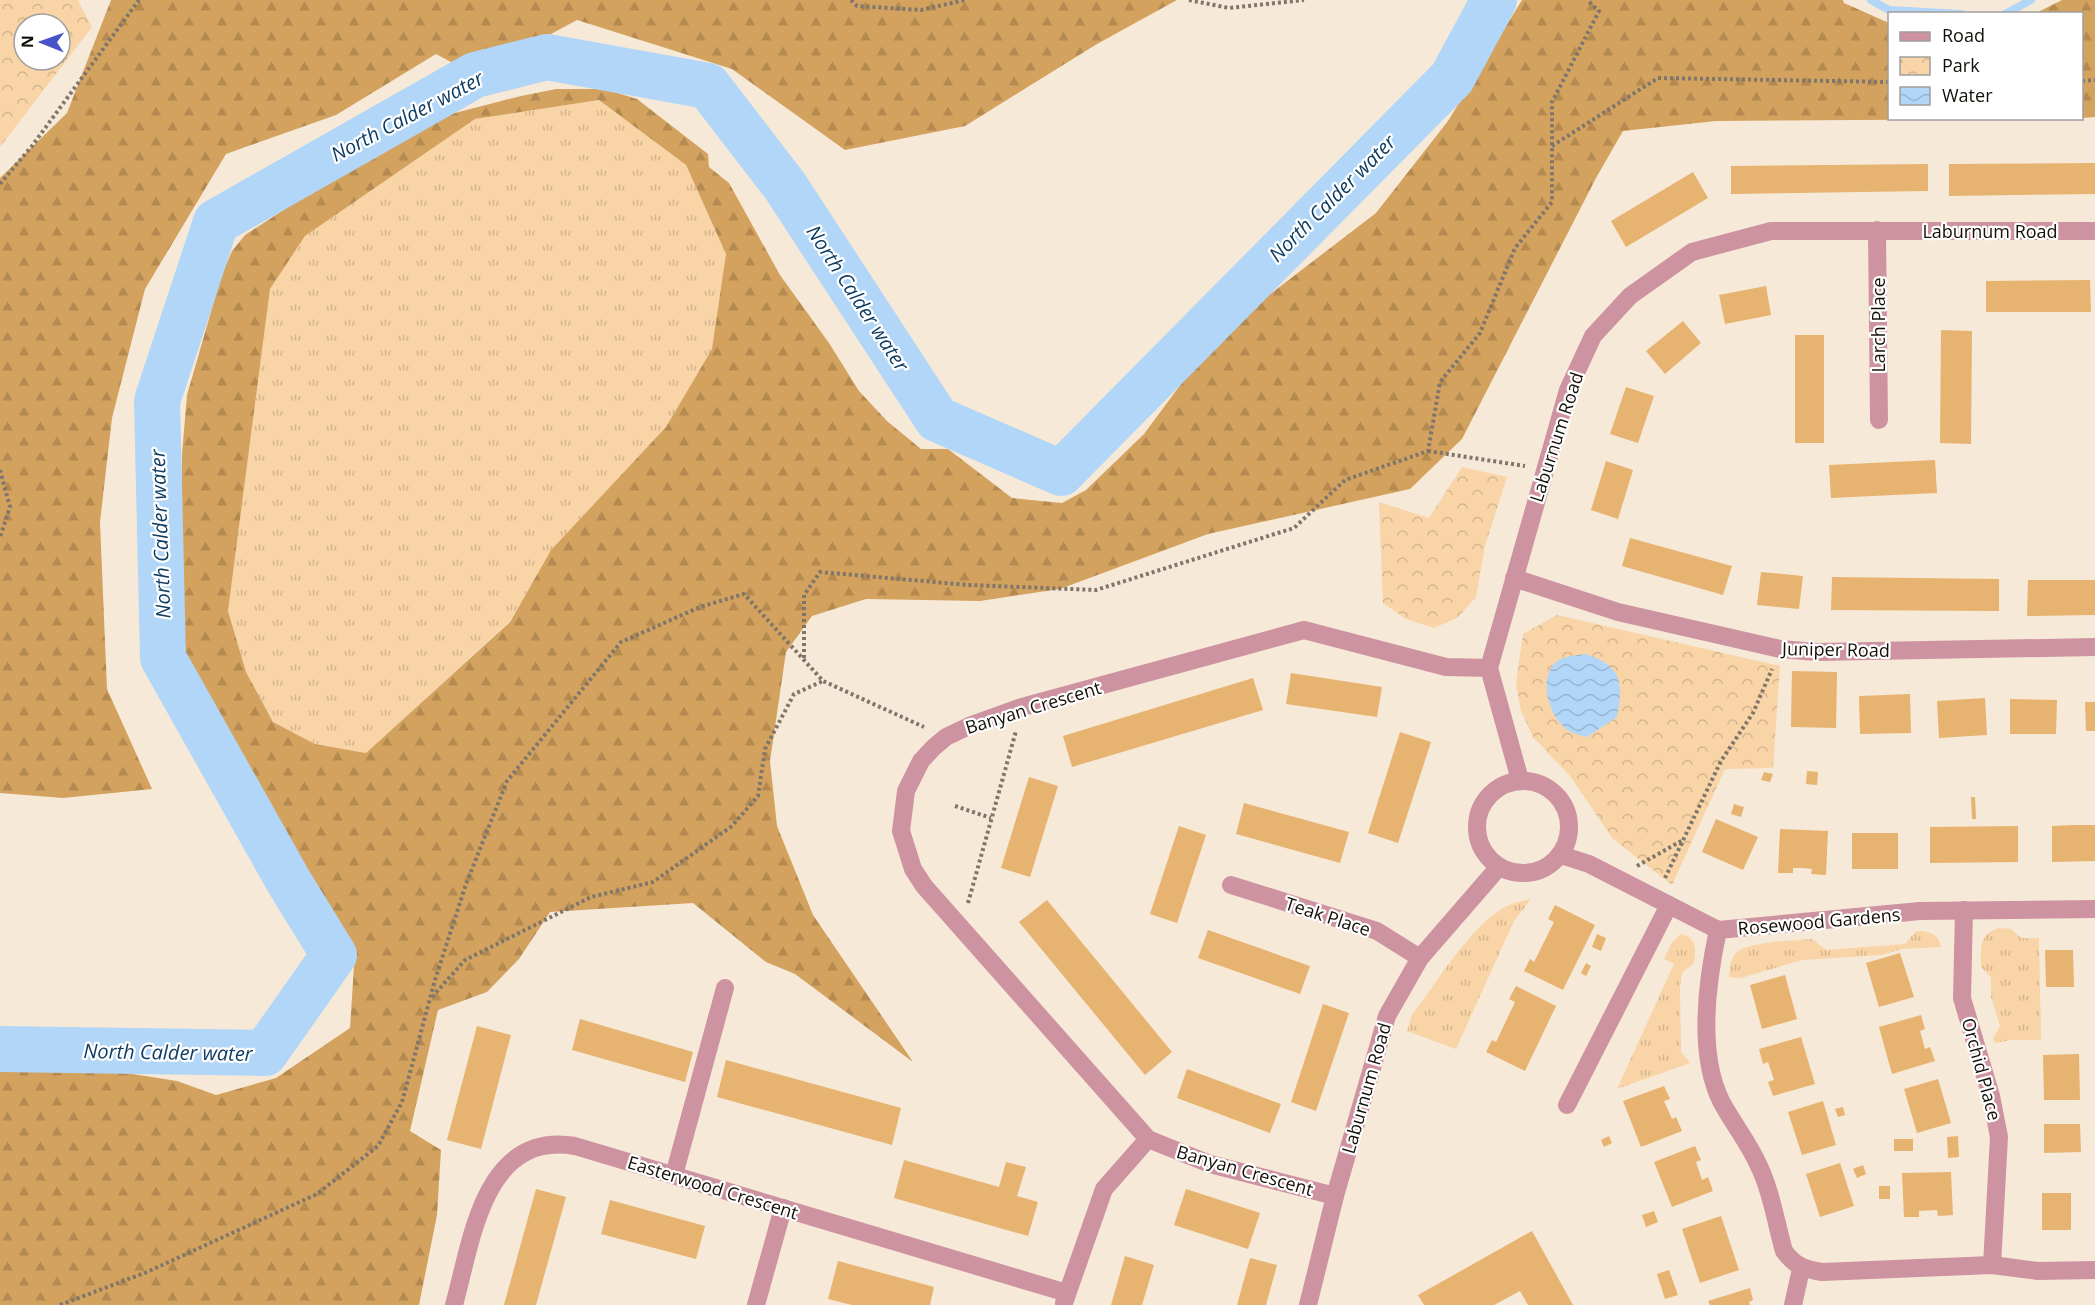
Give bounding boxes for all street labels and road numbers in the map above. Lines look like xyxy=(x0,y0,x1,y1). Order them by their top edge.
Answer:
street label: Laburnum Road xyxy=(1922,219,2058,243)
street label: Larch Place xyxy=(1866,277,1890,373)
street label: Laburnum Road xyxy=(1524,369,1588,505)
street label: Juniper Road xyxy=(1780,636,1890,662)
street label: Banyan Crescent xyxy=(962,675,1104,739)
street label: Teak Place xyxy=(1282,891,1374,941)
street label: Rosewood Gardens xyxy=(1737,902,1901,940)
street label: Orchid Place xyxy=(1957,1015,2007,1123)
street label: Laburnum Road xyxy=(1336,1020,1396,1156)
street label: Banyan Crescent xyxy=(1174,1139,1316,1201)
street label: Easterwood Crescent xyxy=(625,1150,801,1224)

